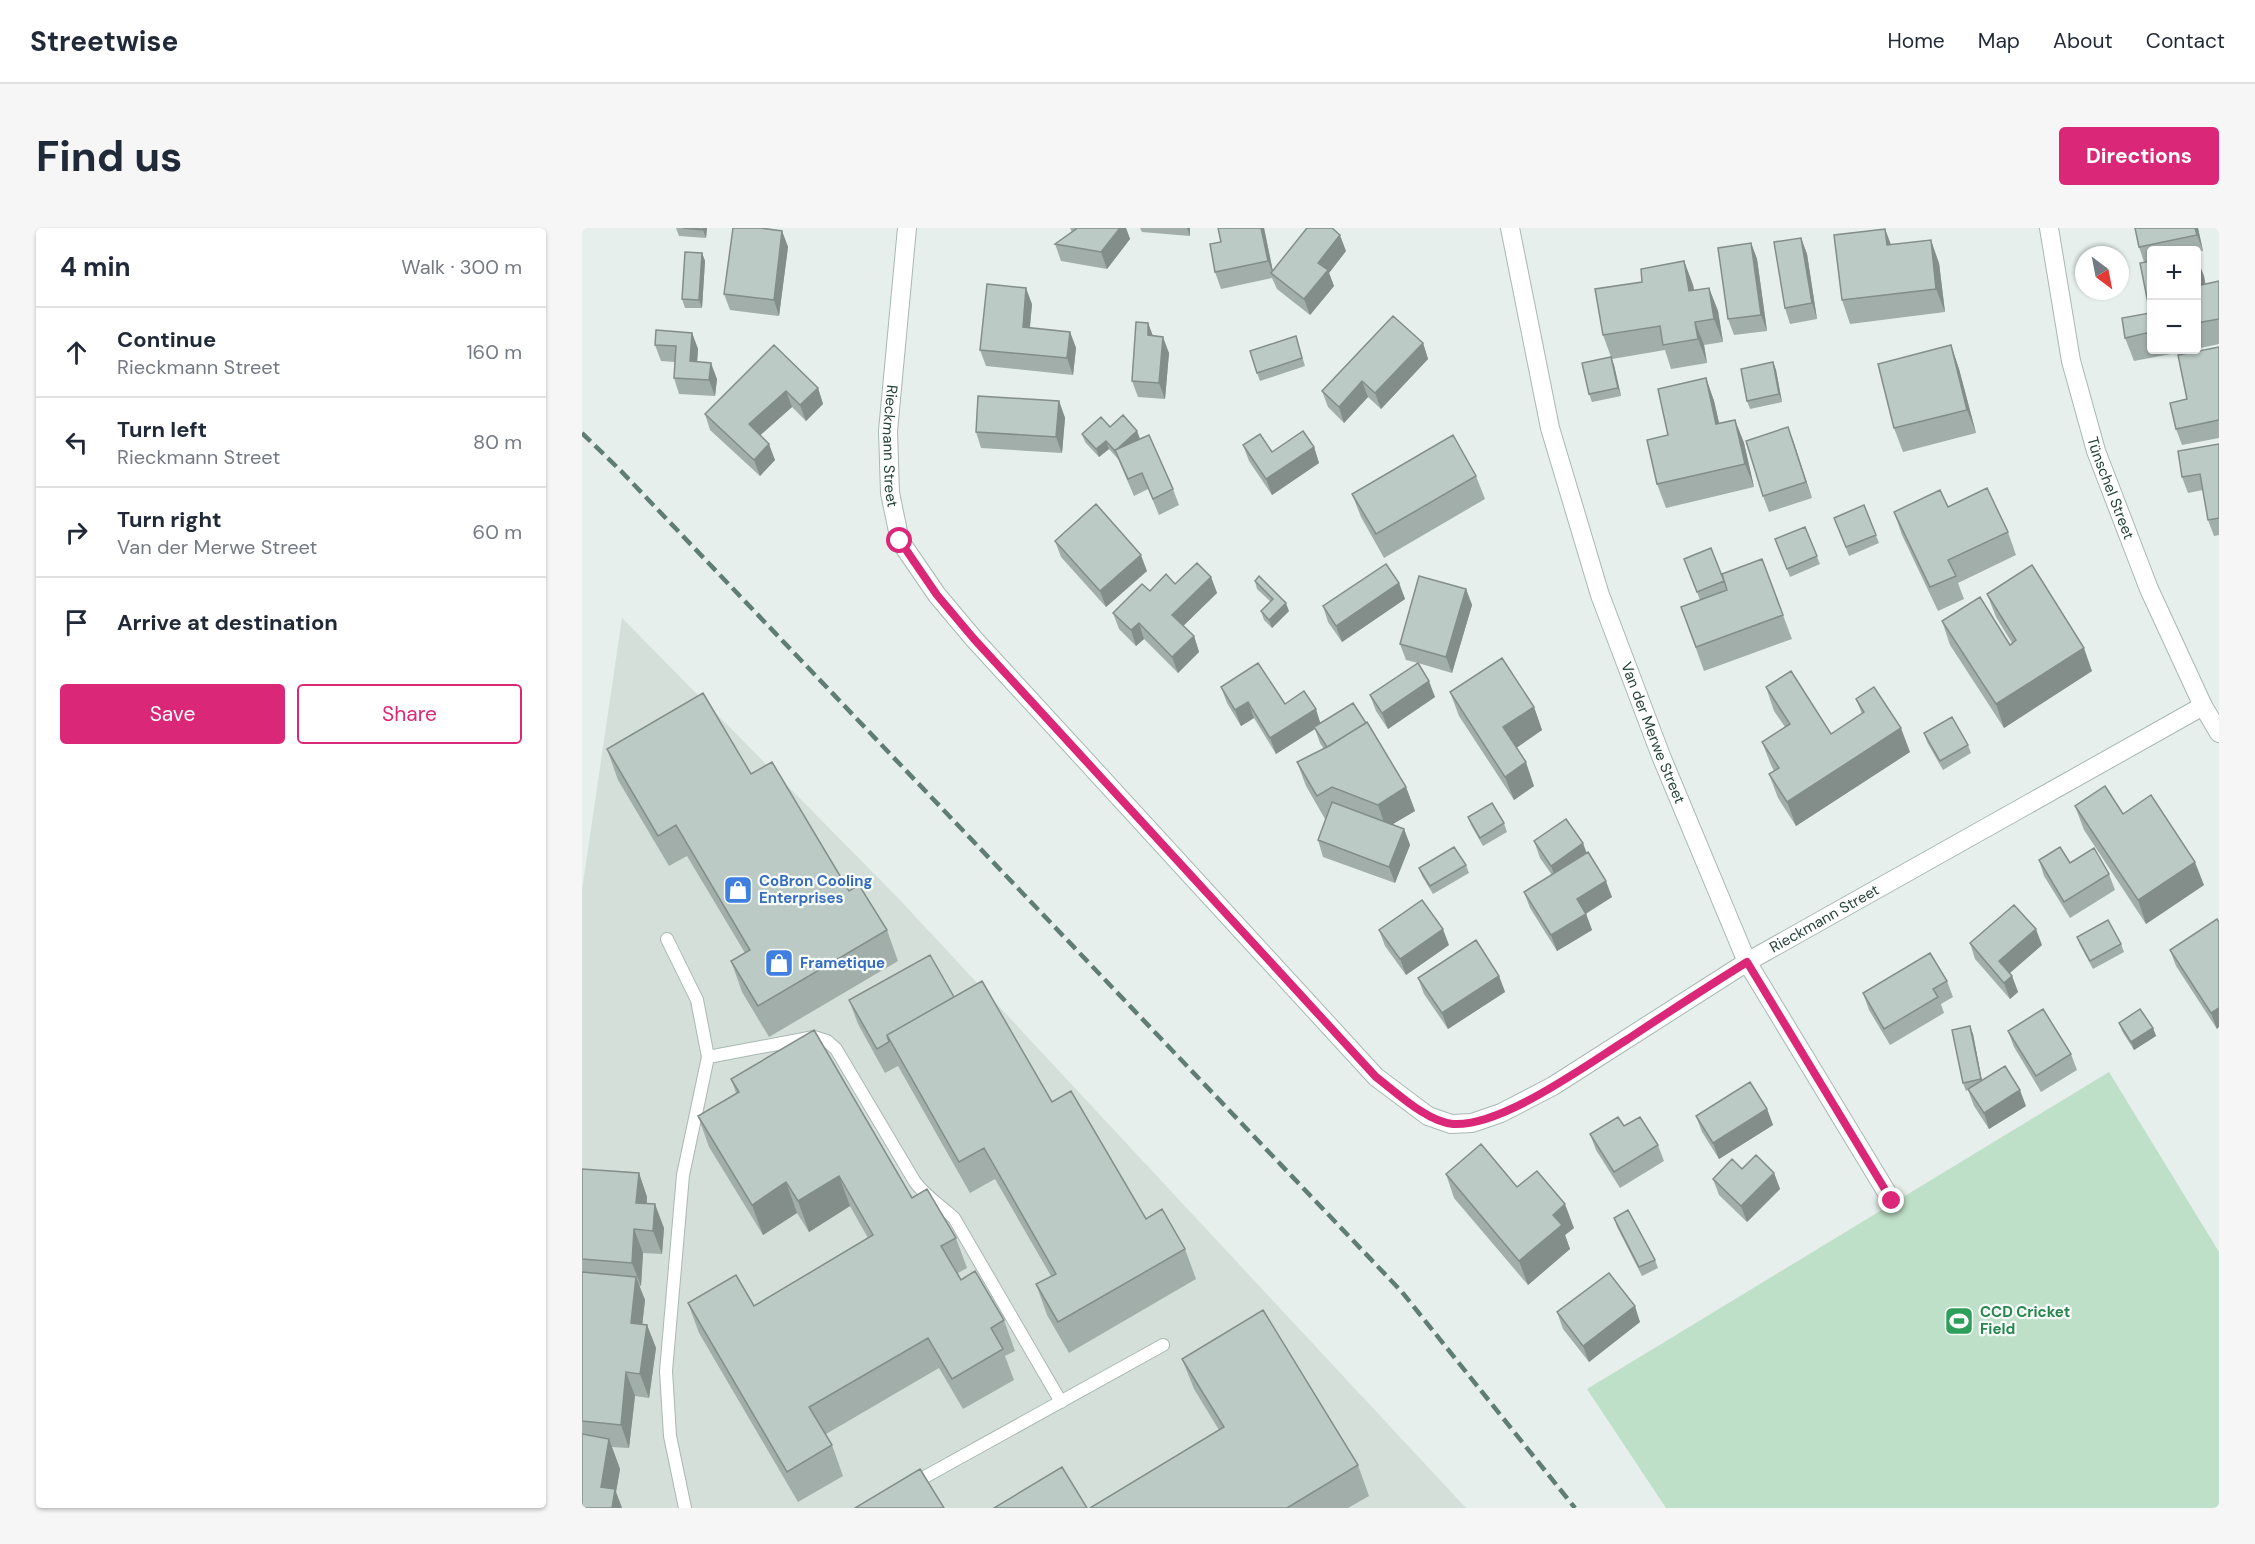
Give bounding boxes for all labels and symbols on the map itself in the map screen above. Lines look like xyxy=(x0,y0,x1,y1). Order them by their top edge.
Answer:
north arrow xyxy=(2075,246,2129,300)
street label: Rieckmann Street xyxy=(878,384,903,509)
street label: Tünschel Street xyxy=(2083,435,2139,542)
route start xyxy=(886,527,912,553)
street label: Van der Merwe Street xyxy=(1616,659,1690,807)
place label: CoBron Cooling Enterprises xyxy=(759,871,872,908)
shop icon: CoBron Cooling Enterprises xyxy=(722,874,754,906)
street label: Rieckmann Street xyxy=(1766,880,1883,957)
shop icon: Frametique xyxy=(763,947,795,979)
place label: Frametique xyxy=(800,953,885,973)
route end xyxy=(1878,1187,1904,1213)
place label: CCD Cricket Field xyxy=(1980,1302,2070,1339)
sports icon: CCD Cricket Field xyxy=(1943,1305,1975,1337)

